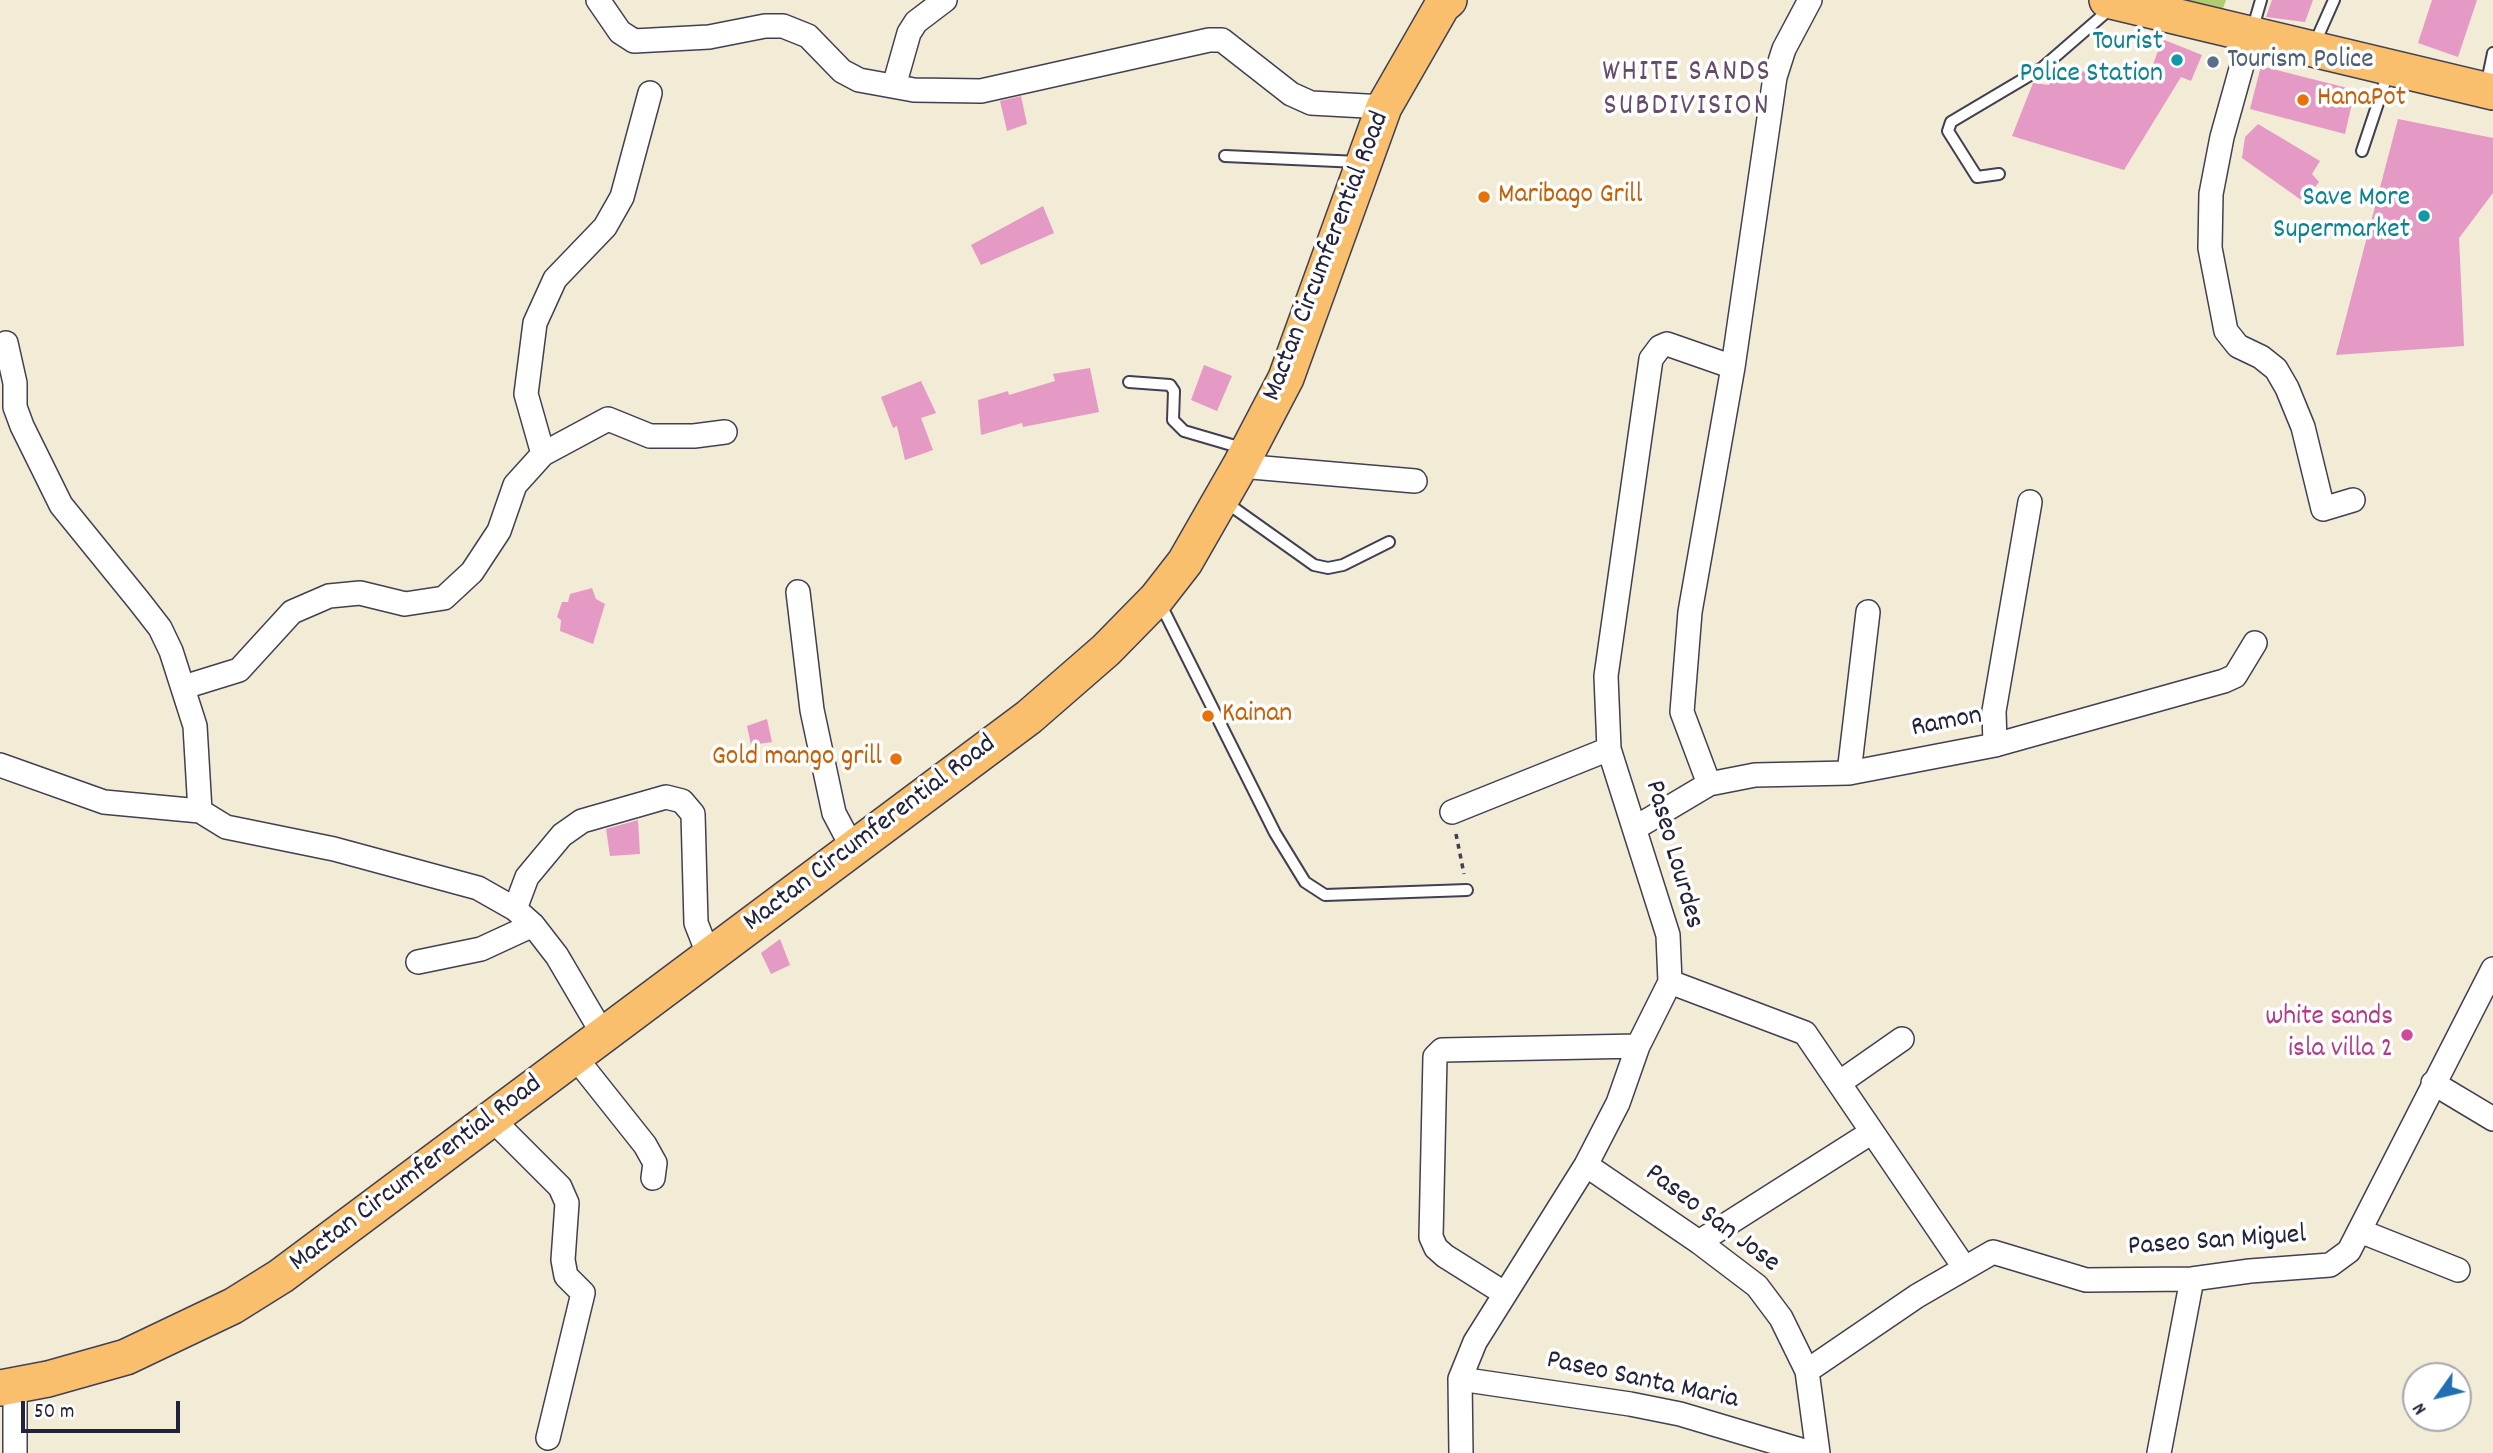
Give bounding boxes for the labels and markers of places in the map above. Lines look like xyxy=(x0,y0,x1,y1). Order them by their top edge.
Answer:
place label: Tourist Police Station xyxy=(2019,27,2163,93)
place label: Tourism Police xyxy=(2227,45,2374,79)
marker: Tourist Police Station xyxy=(2169,52,2185,68)
marker: Tourism Police xyxy=(2205,54,2221,70)
place label: HanaPot xyxy=(2317,83,2406,117)
marker: HanaPot xyxy=(2295,92,2311,108)
place label: Maribago Grill xyxy=(1498,180,1642,214)
place label: Save More Supermarket xyxy=(2273,183,2410,249)
marker: Maribago Grill xyxy=(1476,189,1492,205)
marker: Save More Supermarket xyxy=(2416,208,2432,224)
place label: Kainan xyxy=(1222,699,1292,733)
marker: Kainan xyxy=(1200,708,1216,724)
place label: Gold mango grill xyxy=(712,742,882,776)
marker: Gold mango grill xyxy=(888,751,904,767)
place label: white sands isla villa 2 xyxy=(2265,1002,2393,1068)
marker: white sands isla villa 2 xyxy=(2399,1027,2415,1043)

